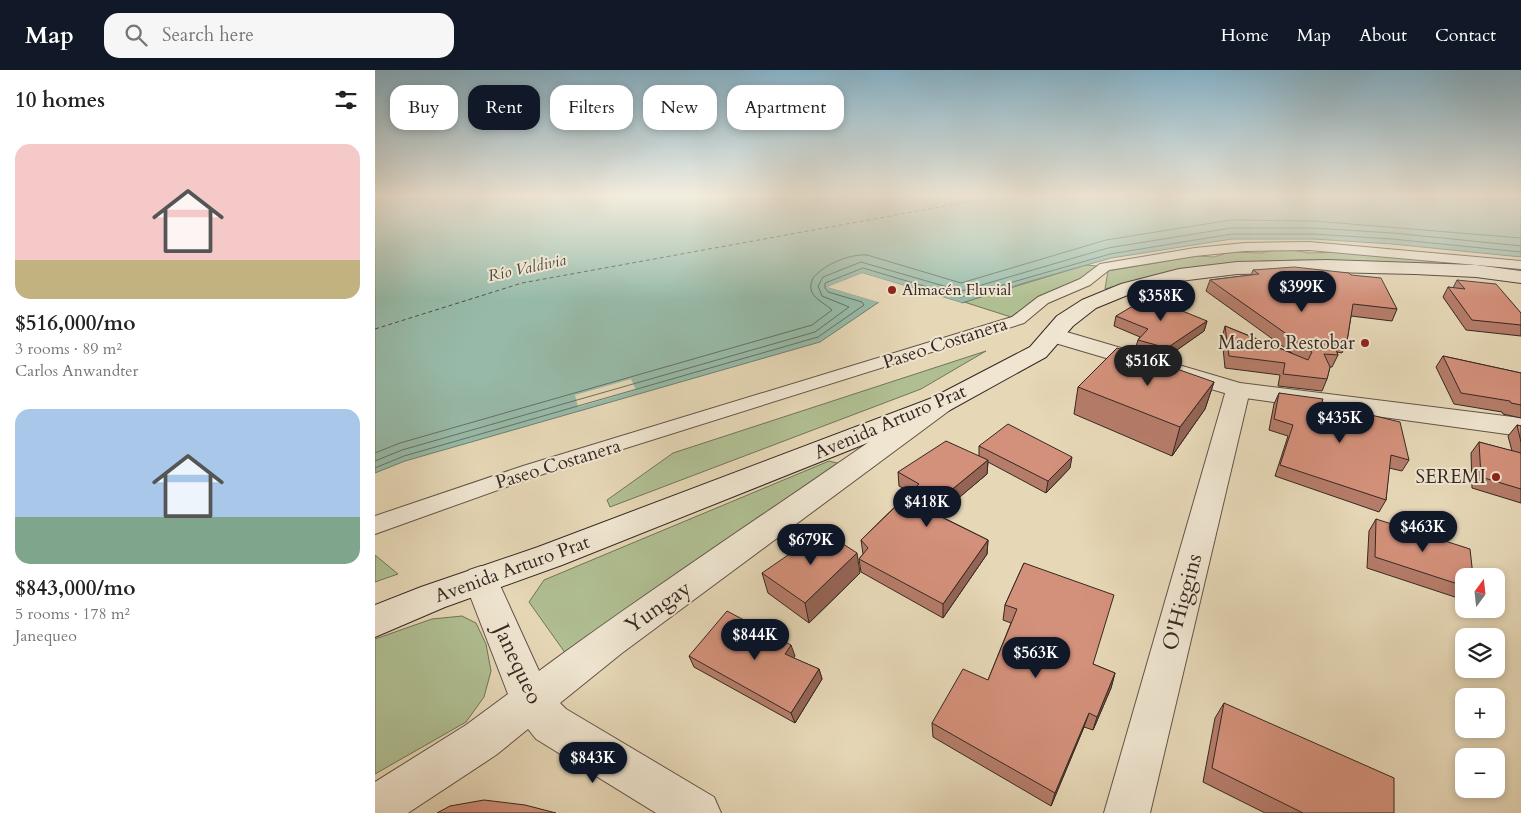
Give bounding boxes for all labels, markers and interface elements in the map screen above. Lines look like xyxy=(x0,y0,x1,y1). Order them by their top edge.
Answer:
search box xyxy=(104,13,454,58)
text: Map xyxy=(25,19,74,52)
icon: search xyxy=(122,21,150,49)
text: Search here xyxy=(162,22,254,48)
text: Home xyxy=(1221,23,1269,48)
text: Map xyxy=(1297,23,1331,48)
text: About xyxy=(1359,23,1407,48)
text: Contact xyxy=(1435,23,1496,48)
chip: Buy xyxy=(390,85,458,130)
chip: Rent xyxy=(468,85,540,130)
chip: Filters xyxy=(550,85,633,130)
chip: New xyxy=(643,85,717,130)
chip: Apartment xyxy=(727,85,844,130)
text: 10 homes xyxy=(15,86,105,115)
icon: filters xyxy=(332,86,360,114)
icon: home xyxy=(143,176,233,266)
water label: Río Valdivia xyxy=(486,249,568,287)
pin: $399K xyxy=(1267,270,1337,313)
text: $399K xyxy=(1279,276,1325,298)
place label: Almacén Fluvial xyxy=(902,279,1011,301)
pin: $358K xyxy=(1126,280,1196,322)
marker: Almacén Fluvial xyxy=(886,284,898,296)
text: $358K xyxy=(1138,285,1184,307)
text: $516,000/mo xyxy=(15,309,135,338)
street label: Paseo Costanera xyxy=(879,311,1011,375)
place label: Madero Restobar xyxy=(1218,330,1355,356)
marker: Madero Restobar xyxy=(1359,337,1371,349)
text: 3 rooms · 89 m² xyxy=(15,338,122,360)
pin: $516K xyxy=(1113,344,1183,387)
text: $516K xyxy=(1125,350,1171,372)
text: Carlos Anwandter xyxy=(15,360,138,382)
street label: Avenida Arturo Prat xyxy=(810,378,970,466)
pin: $435K xyxy=(1305,402,1375,444)
text: $435K xyxy=(1317,407,1363,429)
street label: Paseo Costanera xyxy=(492,433,624,495)
icon: home xyxy=(143,441,233,531)
place label: SEREMI xyxy=(1415,464,1486,490)
marker: SEREMI xyxy=(1490,471,1502,483)
pin: $418K xyxy=(892,486,962,528)
text: $418K xyxy=(904,491,950,513)
pin: $463K xyxy=(1388,510,1458,553)
text: $463K xyxy=(1400,516,1446,538)
pin: $679K xyxy=(776,524,846,566)
street label: Avenida Arturo Prat xyxy=(431,529,593,609)
text: $679K xyxy=(788,529,834,551)
street label: O'Higgins xyxy=(1155,550,1209,654)
north arrow xyxy=(1455,568,1505,618)
map controls xyxy=(1455,568,1505,798)
street label: Yungay xyxy=(619,573,697,641)
text: $843,000/mo xyxy=(15,574,135,603)
text: 5 rooms · 178 m² xyxy=(15,603,130,625)
street label: Janequeo xyxy=(485,616,550,709)
pin: $844K xyxy=(720,618,790,661)
text: $844K xyxy=(732,624,778,646)
text: Janequeo xyxy=(15,625,77,647)
button: layers xyxy=(1455,628,1505,678)
pin: $563K xyxy=(1001,636,1071,679)
text: $563K xyxy=(1013,642,1059,664)
button: + xyxy=(1455,688,1505,738)
pin: $843K xyxy=(558,742,628,784)
text: $843K xyxy=(570,747,616,769)
button: − xyxy=(1455,748,1505,798)

